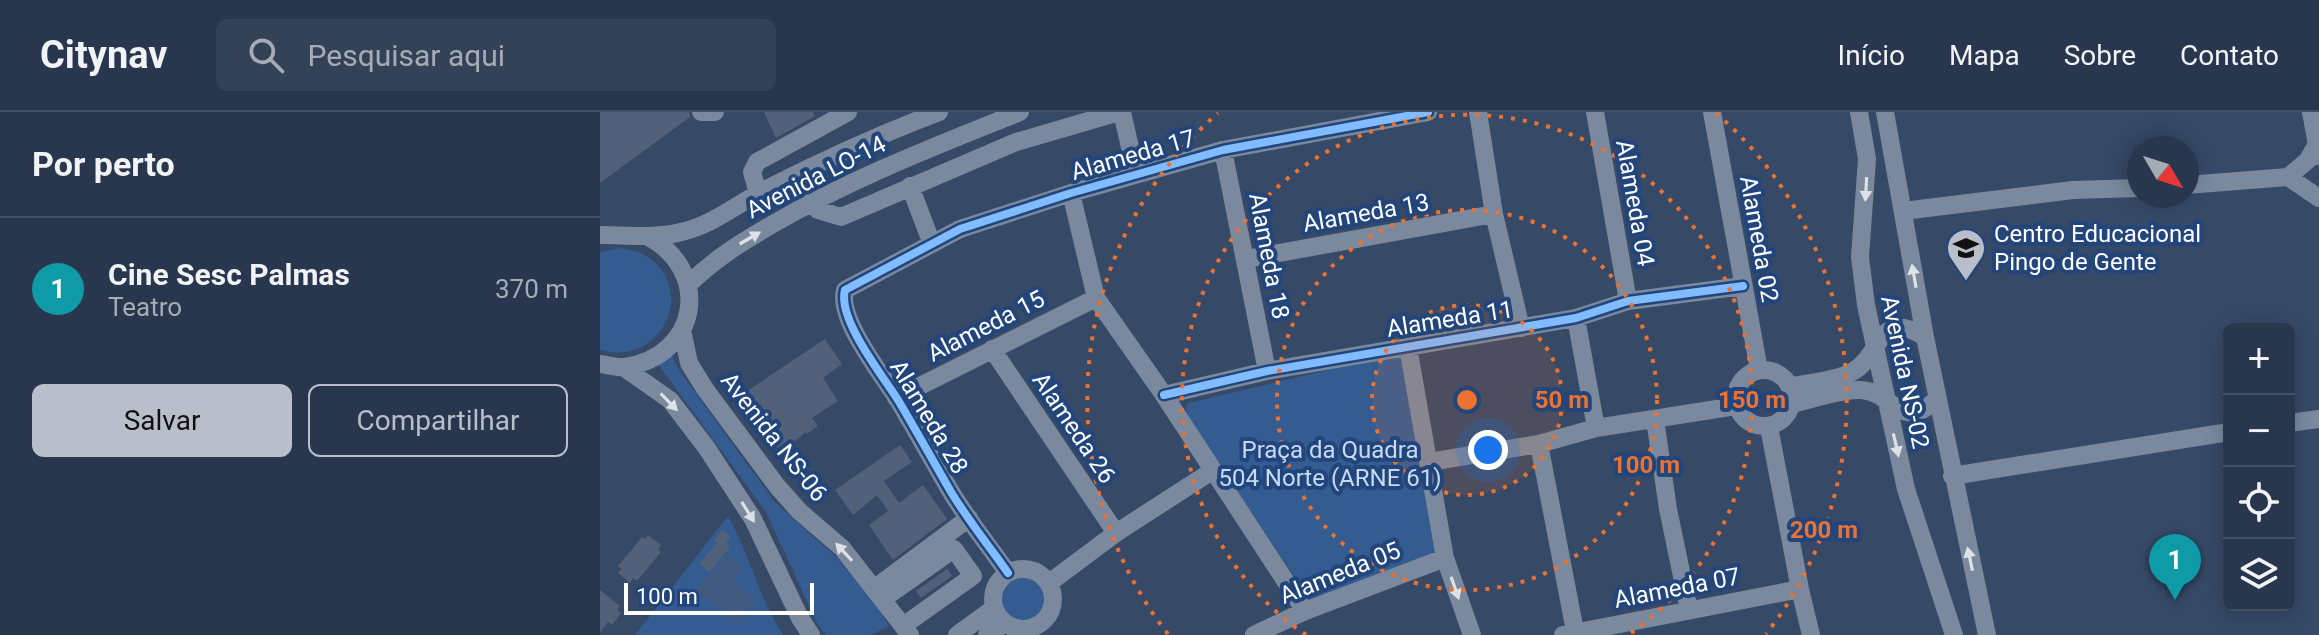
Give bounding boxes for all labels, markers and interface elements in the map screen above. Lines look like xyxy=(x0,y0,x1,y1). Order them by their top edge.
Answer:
search box xyxy=(216,19,776,91)
text: Citynav xyxy=(40,33,168,77)
icon: search xyxy=(244,33,288,77)
text: Pesquisar aqui xyxy=(308,38,505,73)
text: Início xyxy=(1838,39,1905,72)
text: Mapa xyxy=(1949,39,2020,72)
text: Sobre xyxy=(2064,39,2136,72)
text: Contato xyxy=(2180,39,2279,72)
street label: Alameda 17 xyxy=(1068,124,1198,186)
street label: Avenida LO-14 xyxy=(741,130,891,224)
north arrow xyxy=(2127,136,2199,208)
street label: Alameda 04 xyxy=(1610,138,1660,268)
text: Por perto xyxy=(32,144,175,184)
street label: Alameda 02 xyxy=(1734,174,1784,304)
one-way arrow xyxy=(1859,177,1872,202)
street label: Alameda 13 xyxy=(1301,188,1431,238)
street label: Alameda 18 xyxy=(1243,191,1295,321)
place label: Centro Educacional Pingo de Gente xyxy=(1994,220,2201,276)
school or university icon: Centro Educacional Pingo de Gente xyxy=(1945,227,1987,282)
one-way arrow xyxy=(739,231,761,245)
text: Cine Sesc Palmas xyxy=(108,257,350,292)
one-way arrow xyxy=(1908,264,1920,289)
text: 1 xyxy=(51,274,65,304)
text: 370 m xyxy=(495,274,568,304)
street label: Alameda 15 xyxy=(923,285,1049,367)
text: Teatro xyxy=(108,292,182,322)
street label: Avenida NS-02 xyxy=(1875,293,1935,451)
street label: Alameda 11 xyxy=(1385,295,1515,343)
map controls xyxy=(2223,323,2295,611)
button: + xyxy=(2223,323,2295,395)
street label: Alameda 28 xyxy=(884,355,974,479)
street label: Avenida NS-06 xyxy=(715,367,833,507)
street label: Alameda 26 xyxy=(1027,367,1121,489)
button: Salvar xyxy=(32,384,292,457)
button: Compartilhar xyxy=(308,384,568,457)
centre of rings xyxy=(1453,386,1481,414)
text: 50 m xyxy=(1535,386,1589,414)
text: 150 m xyxy=(1718,386,1786,414)
one-way arrow xyxy=(660,392,678,411)
button: − xyxy=(2223,395,2295,467)
your location xyxy=(1468,430,1508,470)
one-way arrow xyxy=(1890,433,1903,458)
park label: Praça da Quadra 504 Norte (ARNE 61) xyxy=(1218,436,1442,492)
text: 100 m xyxy=(1612,451,1680,479)
button: locate xyxy=(2223,467,2295,539)
one-way arrow xyxy=(741,501,755,523)
text: 200 m xyxy=(1790,516,1858,544)
pin: 1 xyxy=(2149,534,2201,600)
street label: Alameda 05 xyxy=(1275,536,1405,610)
button: layers xyxy=(2223,539,2295,611)
one-way arrow xyxy=(836,543,854,562)
one-way arrow xyxy=(1963,546,1976,571)
street label: Alameda 07 xyxy=(1612,562,1742,614)
one-way arrow xyxy=(1450,576,1462,600)
scale bar xyxy=(624,579,814,615)
text: 100 m xyxy=(636,584,698,609)

